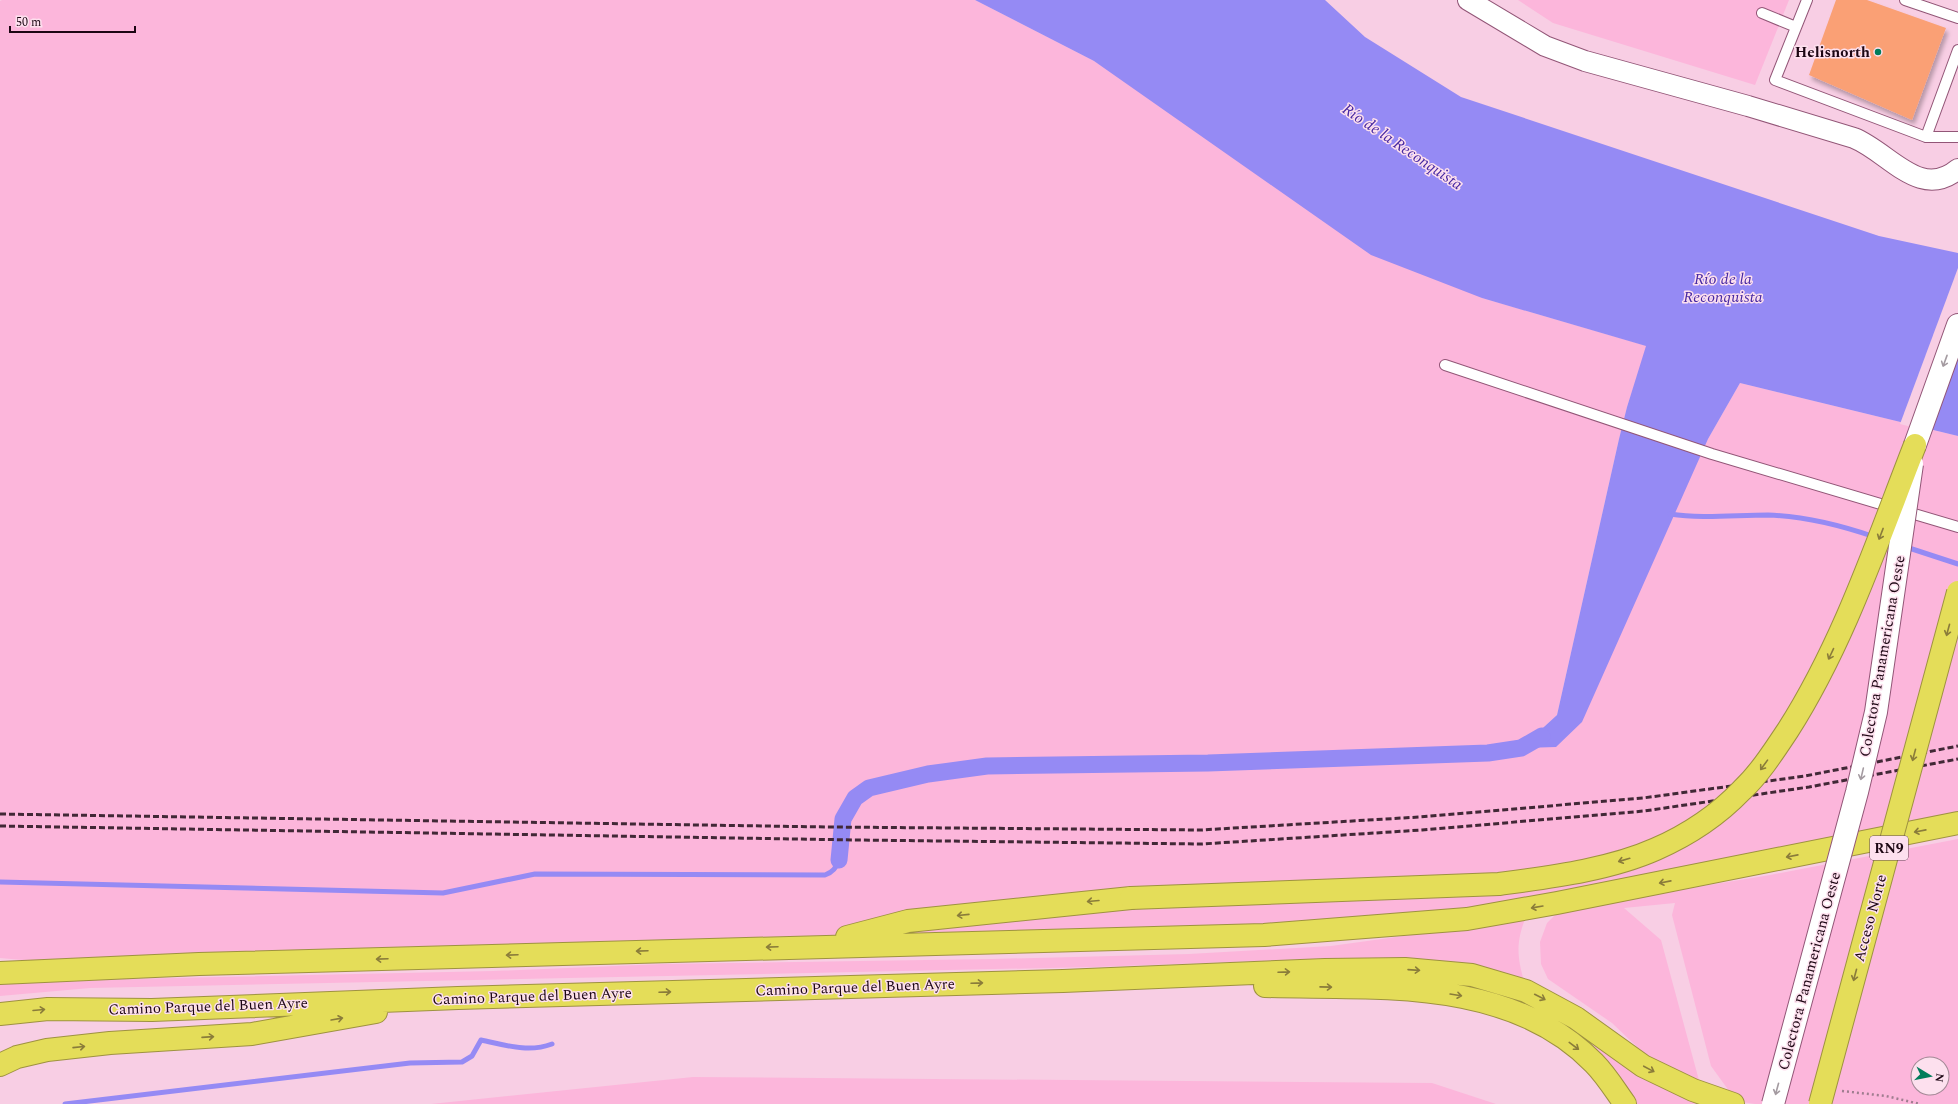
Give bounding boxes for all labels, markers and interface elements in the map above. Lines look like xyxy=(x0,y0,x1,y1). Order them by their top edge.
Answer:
scale bar xyxy=(10,8,135,34)
text: 50 m xyxy=(16,13,41,32)
place label: Helisnorth xyxy=(1795,41,1870,64)
marker: Helisnorth xyxy=(1873,47,1883,57)
water label: Río de la Reconquista xyxy=(1337,97,1468,196)
water label: Río de la Reconquista xyxy=(1683,267,1763,309)
one-way arrow xyxy=(1941,355,1948,368)
one-way arrow xyxy=(1876,527,1884,539)
street label: Colectora Panamericana Oeste xyxy=(1853,553,1912,759)
one-way arrow xyxy=(1944,623,1951,636)
one-way arrow xyxy=(1827,648,1834,660)
one-way arrow xyxy=(1910,749,1917,762)
one-way arrow xyxy=(1759,759,1768,770)
one-way arrow xyxy=(1857,767,1865,780)
one-way arrow xyxy=(1914,827,1927,835)
road number: RN9 xyxy=(1870,836,1908,860)
one-way arrow xyxy=(1786,853,1799,861)
one-way arrow xyxy=(1618,857,1631,864)
street label: Colectora Panamericana Oeste xyxy=(1772,869,1847,1073)
street label: Acceso Norte xyxy=(1848,872,1893,964)
one-way arrow xyxy=(1659,878,1672,886)
one-way arrow xyxy=(1087,897,1100,905)
one-way arrow xyxy=(1531,903,1544,911)
one-way arrow xyxy=(957,911,970,918)
one-way arrow xyxy=(766,944,779,951)
one-way arrow xyxy=(636,947,649,955)
one-way arrow xyxy=(506,951,519,959)
one-way arrow xyxy=(376,955,389,963)
one-way arrow xyxy=(1407,966,1420,973)
one-way arrow xyxy=(1277,968,1290,975)
one-way arrow xyxy=(1850,969,1858,982)
street label: Camino Parque del Buen Ayre xyxy=(755,973,955,1002)
one-way arrow xyxy=(970,979,983,987)
street label: Camino Parque del Buen Ayre xyxy=(432,982,632,1011)
one-way arrow xyxy=(1319,984,1332,991)
one-way arrow xyxy=(658,988,671,996)
one-way arrow xyxy=(1449,991,1462,999)
street label: Camino Parque del Buen Ayre xyxy=(108,992,308,1021)
one-way arrow xyxy=(1534,994,1546,1002)
one-way arrow xyxy=(32,1007,45,1014)
one-way arrow xyxy=(330,1015,343,1023)
one-way arrow xyxy=(201,1033,214,1040)
one-way arrow xyxy=(1569,1041,1580,1050)
one-way arrow xyxy=(72,1043,85,1051)
north arrow xyxy=(1910,1056,1950,1096)
one-way arrow xyxy=(1643,1065,1655,1073)
text: N xyxy=(1930,1072,1949,1084)
one-way arrow xyxy=(1773,1082,1780,1095)

